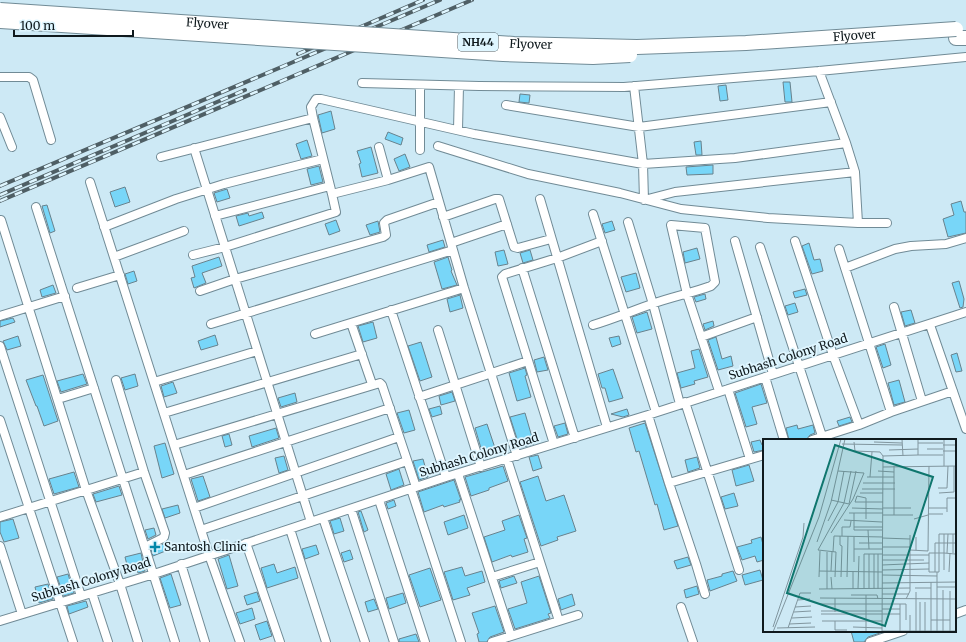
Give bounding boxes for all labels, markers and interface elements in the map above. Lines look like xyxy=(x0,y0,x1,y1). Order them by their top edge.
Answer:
scale bar xyxy=(14,12,133,38)
street label: Flyover xyxy=(186,14,230,32)
text: 100 m xyxy=(20,18,55,33)
street label: Flyover xyxy=(833,26,877,44)
road number: NH44 xyxy=(458,33,498,51)
street label: Flyover xyxy=(509,36,553,52)
street label: Subhash Colony Road xyxy=(727,330,849,383)
street label: Subhash Colony Road xyxy=(417,429,540,480)
inset map xyxy=(763,439,956,632)
place label: Santosh Clinic xyxy=(164,539,247,554)
marker: Santosh Clinic xyxy=(149,541,161,553)
street label: Subhash Colony Road xyxy=(29,554,152,605)

